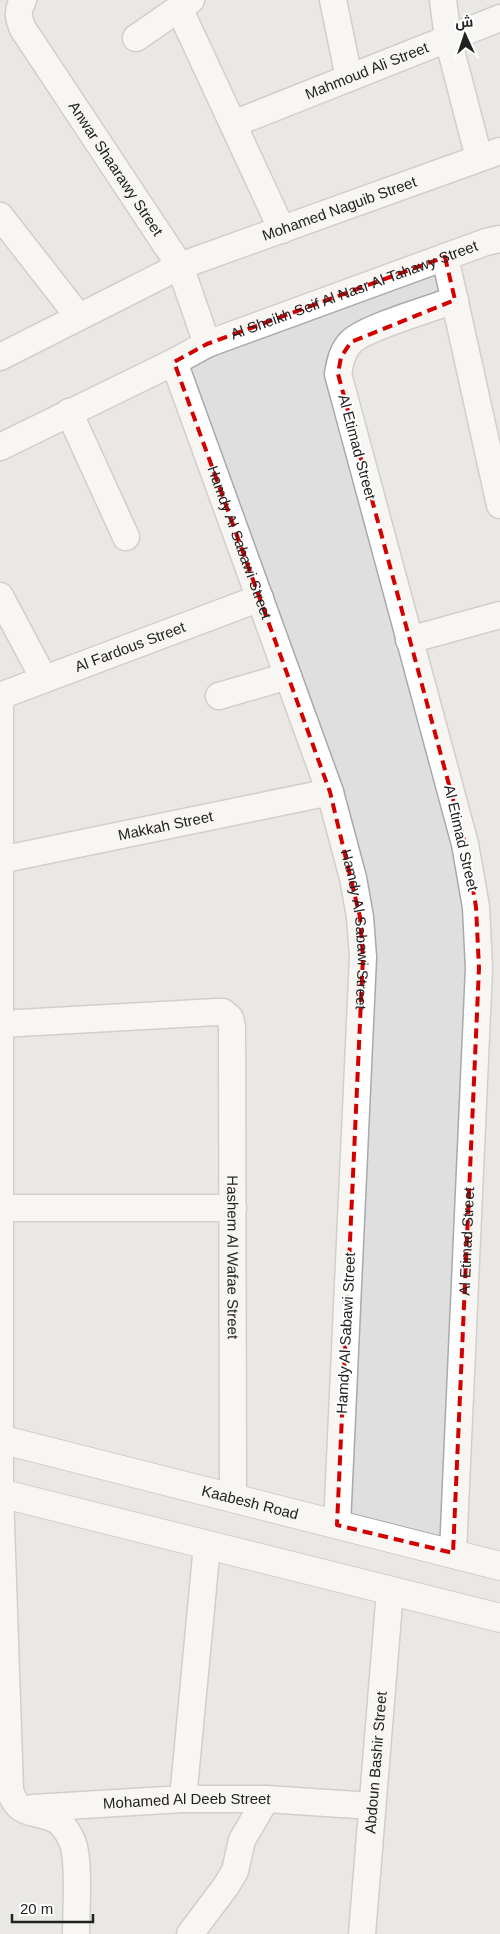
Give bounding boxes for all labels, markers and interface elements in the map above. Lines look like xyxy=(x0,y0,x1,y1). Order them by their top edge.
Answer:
north arrow xyxy=(440,10,490,60)
text: ش xyxy=(455,14,474,31)
street label: Mahmoud Ali Street xyxy=(303,38,431,102)
street label: Anwar Shaarawy Street xyxy=(65,98,167,240)
street label: Mohamed Naguib Street xyxy=(260,172,419,244)
street label: Al Sheikh Seif Al Nasr Al Tahawy Street xyxy=(228,237,481,343)
street label: Al Etimad Street xyxy=(335,392,380,502)
street label: Hamdy Al Sabawi Street xyxy=(204,463,276,622)
street label: Al Fardous Street xyxy=(72,618,188,675)
street label: Al Etimad Street xyxy=(441,783,482,893)
street label: Makkah Street xyxy=(116,807,215,843)
street label: Hamdy Al Sabawi Street xyxy=(338,847,372,1011)
street label: Hashem Al Wafae Street xyxy=(224,1175,242,1340)
street label: Al Etimad Street xyxy=(455,1186,477,1296)
street label: Hamdy Al Sabawi Street xyxy=(333,1251,358,1414)
street label: Kaabesh Road xyxy=(200,1482,300,1522)
street label: Abdoun Bashir Street xyxy=(361,1690,390,1834)
street label: Mohamed Al Deeb Street xyxy=(102,1790,272,1812)
scale bar xyxy=(12,1892,94,1924)
text: 20 m xyxy=(20,1900,53,1917)

